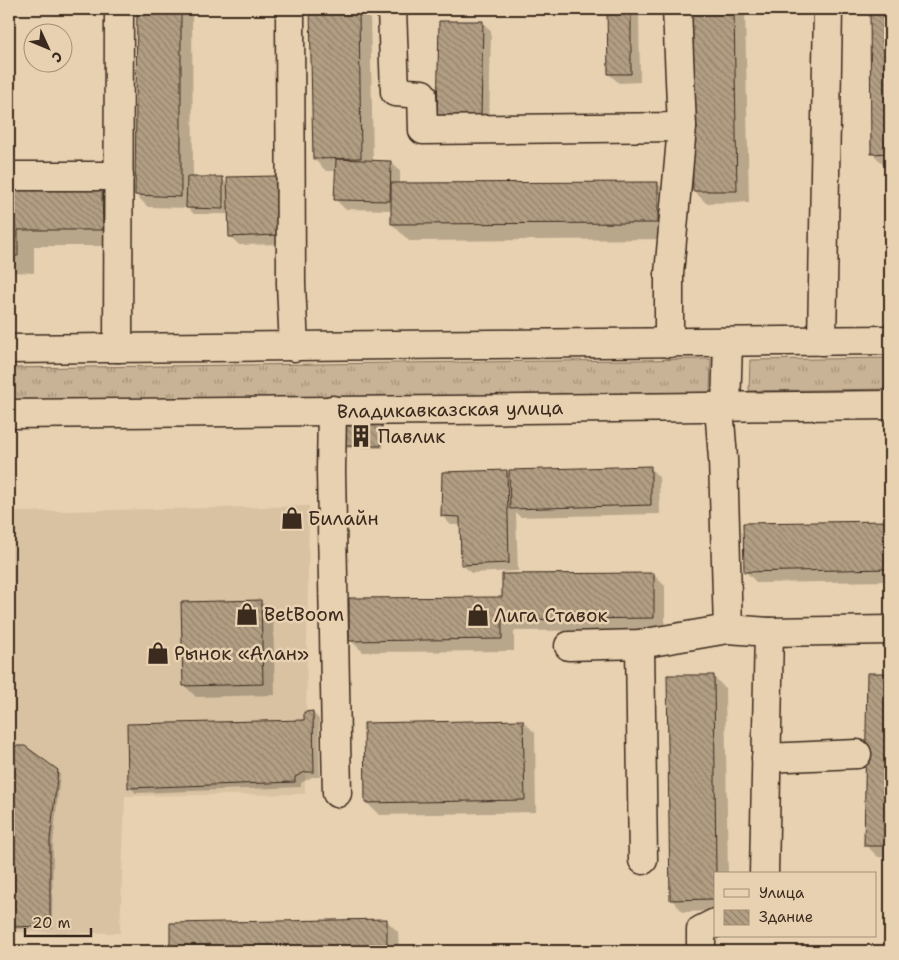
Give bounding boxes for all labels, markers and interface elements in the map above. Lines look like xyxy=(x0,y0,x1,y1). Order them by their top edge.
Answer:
north arrow xyxy=(22,22,72,72)
text: С xyxy=(48,48,67,66)
street label: Владикавказская улица xyxy=(337,395,564,424)
building icon: Павлик xyxy=(348,423,374,449)
place label: Павлик xyxy=(378,424,445,449)
shop icon: Билайн xyxy=(279,505,305,531)
place label: Билайн xyxy=(308,506,379,531)
shop icon: BetBoom xyxy=(234,601,260,627)
place label: BetBoom xyxy=(264,602,344,627)
shop icon: Лига Ставок xyxy=(465,602,491,628)
place label: Лига Ставок xyxy=(494,603,608,628)
shop icon: Рынок «Алан» xyxy=(145,640,171,666)
place label: Рынок «Алан» xyxy=(174,641,309,666)
legend xyxy=(714,872,876,938)
text: Улица xyxy=(759,883,805,903)
scale bar xyxy=(25,905,91,937)
text: Здание xyxy=(759,907,813,927)
text: 20 m xyxy=(32,913,71,933)

